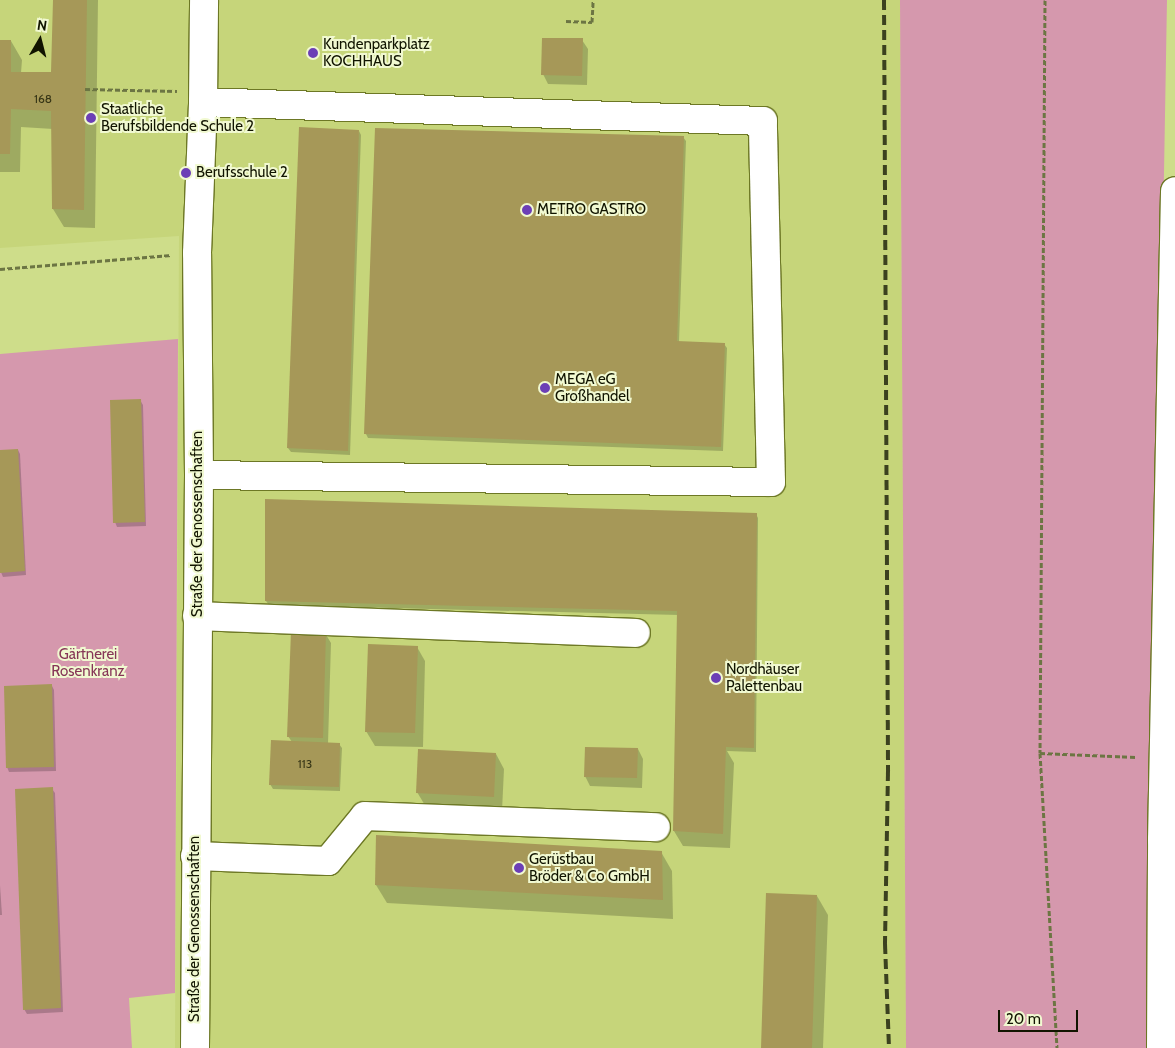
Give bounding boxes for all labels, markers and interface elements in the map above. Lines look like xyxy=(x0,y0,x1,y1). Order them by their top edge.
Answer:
north arrow xyxy=(15,15,65,65)
text: N xyxy=(36,16,48,35)
place label: Kundenparkplatz KOCHHAUS xyxy=(323,35,430,70)
marker: Kundenparkplatz KOCHHAUS xyxy=(307,47,319,59)
house number: 168 xyxy=(34,92,52,106)
place label: Staatliche Berufsbildende Schule 2 xyxy=(101,100,254,135)
marker: Staatliche Berufsbildende Schule 2 xyxy=(85,112,97,124)
place label: Berufsschule 2 xyxy=(196,164,288,182)
marker: Berufsschule 2 xyxy=(180,167,192,179)
place label: METRO GASTRO xyxy=(537,201,646,219)
marker: METRO GASTRO xyxy=(521,204,533,216)
place label: MEGA eG Großhandel xyxy=(555,370,630,405)
marker: MEGA eG Großhandel xyxy=(539,382,551,394)
street label: Straße der Genossenschaften xyxy=(189,431,207,617)
park label: Gärtnerei Rosenkranz xyxy=(51,645,125,680)
place label: Nordhäuser Palettenbau xyxy=(726,660,802,695)
marker: Nordhäuser Palettenbau xyxy=(710,672,722,684)
house number: 113 xyxy=(298,757,312,771)
street label: Straße der Genossenschaften xyxy=(186,836,204,1022)
place label: Gerüstbau Bröder & Co GmbH xyxy=(529,850,650,885)
marker: Gerüstbau Bröder & Co GmbH xyxy=(513,862,525,874)
scale bar xyxy=(1000,1000,1080,1032)
text: 20 m xyxy=(1006,1010,1041,1028)

